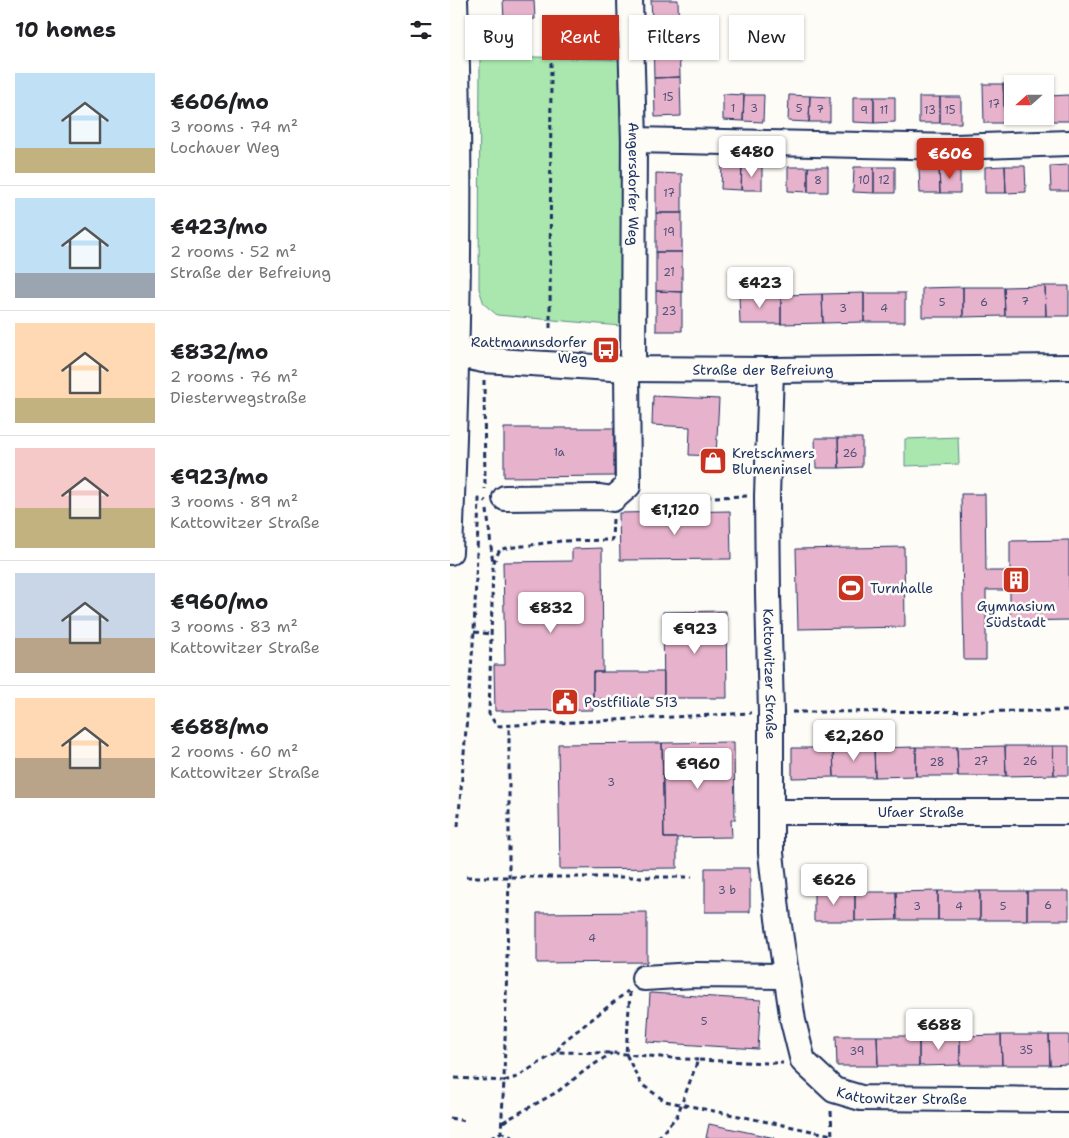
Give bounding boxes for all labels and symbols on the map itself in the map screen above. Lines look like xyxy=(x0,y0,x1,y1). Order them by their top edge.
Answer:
north arrow xyxy=(1004,75,1054,125)
house number: 15 xyxy=(662,90,674,105)
house number: 17 xyxy=(988,97,1000,112)
house number: 1 xyxy=(731,101,735,116)
house number: 3 xyxy=(750,101,758,116)
house number: 5 xyxy=(796,101,803,116)
house number: 7 xyxy=(816,102,824,117)
house number: 9 xyxy=(860,103,868,118)
house number: 11 xyxy=(880,103,888,118)
house number: 13 xyxy=(924,103,936,118)
house number: 15 xyxy=(944,103,956,118)
street label: Angersdorfer Weg xyxy=(624,122,643,246)
pin: €480 xyxy=(722,136,782,178)
pin: €606 xyxy=(920,138,980,180)
house number: 8 xyxy=(814,173,822,188)
house number: 10 xyxy=(858,173,870,188)
house number: 12 xyxy=(878,173,890,188)
house number: 17 xyxy=(663,186,675,201)
house number: 19 xyxy=(663,225,675,240)
house number: 21 xyxy=(663,265,675,280)
pin: €423 xyxy=(730,266,790,309)
house number: 7 xyxy=(1021,294,1029,309)
house number: 5 xyxy=(939,295,946,310)
house number: 6 xyxy=(980,295,988,310)
house number: 3 xyxy=(839,301,847,316)
house number: 4 xyxy=(880,301,888,316)
house number: 23 xyxy=(662,304,676,319)
place label: Rattmannsdorfer Weg xyxy=(471,333,587,367)
bus stop icon: Rattmannsdorfer Weg xyxy=(591,335,621,365)
street label: Straße der Befreiung xyxy=(692,360,834,379)
place label: Kretschmers Blumeninsel xyxy=(732,444,815,478)
house number: 1a xyxy=(553,445,565,460)
shop icon: Kretschmers Blumeninsel xyxy=(698,446,728,476)
house number: 26 xyxy=(843,446,857,461)
pin: €1,120 xyxy=(634,494,716,536)
building icon: Gymnasium Südstadt xyxy=(1001,565,1031,595)
sports icon: Turnhalle xyxy=(836,573,866,603)
place label: Turnhalle xyxy=(870,579,933,597)
pin: €832 xyxy=(521,592,581,634)
place label: Gymnasium Südstadt xyxy=(977,597,1055,631)
street label: Kattowitzer Straße xyxy=(759,608,780,740)
pin: €923 xyxy=(665,612,725,655)
public building icon: Postfiliale 513 xyxy=(550,687,580,717)
place label: Postfiliale 513 xyxy=(584,693,678,711)
pin: €2,260 xyxy=(813,720,895,762)
pin: €960 xyxy=(668,748,728,790)
house number: 27 xyxy=(974,754,989,769)
house number: 26 xyxy=(1023,754,1037,769)
house number: 28 xyxy=(929,755,945,770)
house number: 3 xyxy=(607,775,615,790)
street label: Ufaer Straße xyxy=(878,803,964,821)
pin: €626 xyxy=(804,864,864,906)
house number: 3 b xyxy=(718,883,736,898)
house number: 6 xyxy=(1044,898,1052,913)
house number: 3 xyxy=(913,899,921,914)
house number: 4 xyxy=(955,899,963,914)
house number: 5 xyxy=(1000,899,1007,914)
house number: 4 xyxy=(588,931,596,946)
pin: €688 xyxy=(909,1008,969,1051)
house number: 5 xyxy=(701,1014,708,1029)
house number: 35 xyxy=(1019,1043,1033,1058)
house number: 39 xyxy=(850,1044,864,1059)
street label: Kattowitzer Straße xyxy=(834,1082,967,1108)

